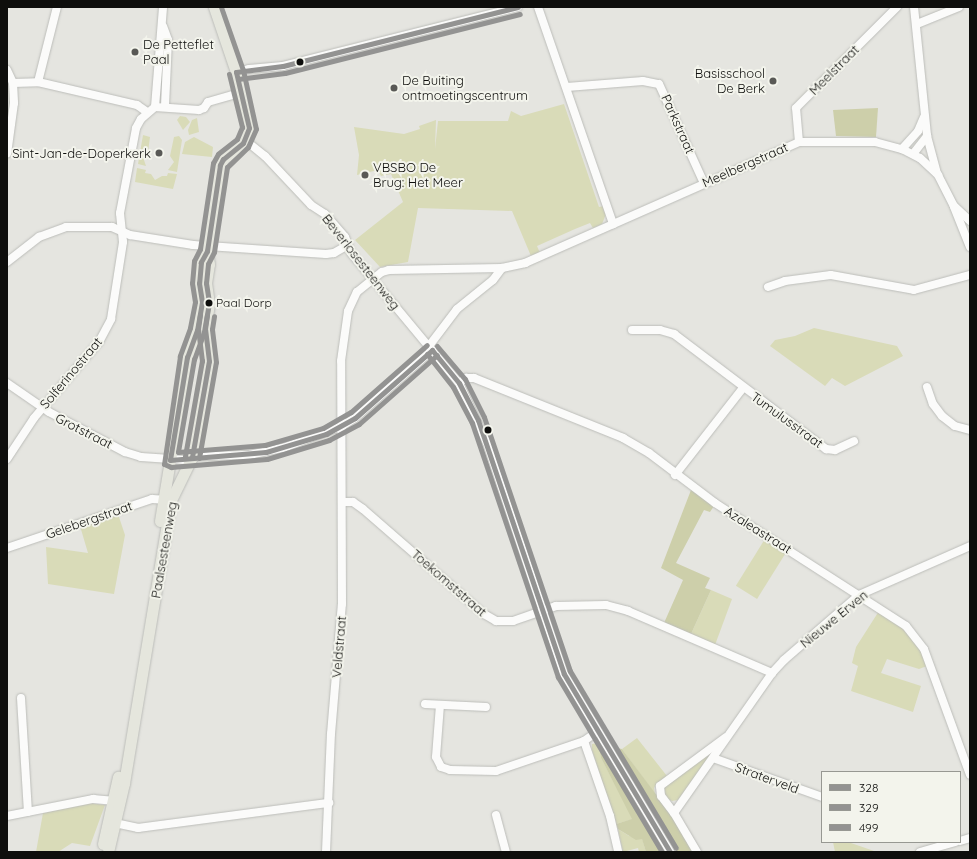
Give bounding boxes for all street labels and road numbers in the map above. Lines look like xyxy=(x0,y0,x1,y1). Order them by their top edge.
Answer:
street label: Meelstraat xyxy=(806,42,862,98)
street label: Parkstraat xyxy=(658,92,698,156)
street label: Meelbergstraat xyxy=(700,139,790,191)
street label: Beverlosesteenweg xyxy=(319,211,403,313)
street label: Solferinostraat xyxy=(37,334,105,412)
street label: Tumulusstraat xyxy=(748,389,826,451)
street label: Grotstraat xyxy=(53,410,115,452)
street label: Gelebergstraat xyxy=(44,498,134,542)
street label: Paalsesteenweg xyxy=(148,500,180,600)
street label: Azaleastraat xyxy=(722,503,794,557)
street label: Toekomststraat xyxy=(408,546,490,620)
street label: Nieuwe Erven xyxy=(797,587,871,651)
street label: Veldstraat xyxy=(329,615,349,679)
street label: Straterveld xyxy=(733,759,801,797)

